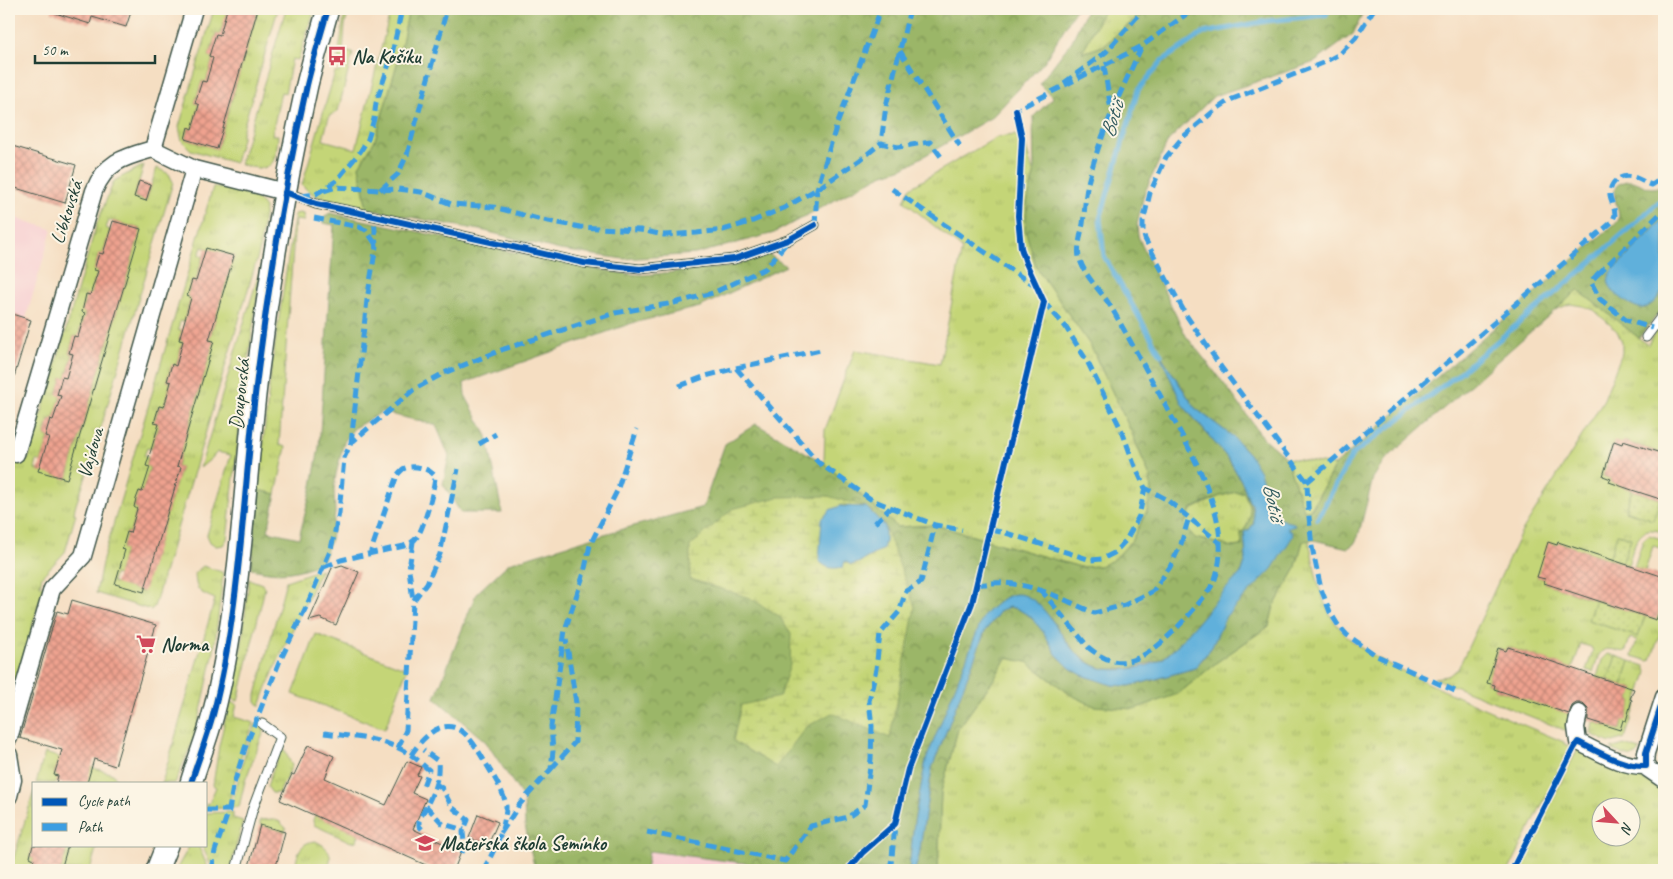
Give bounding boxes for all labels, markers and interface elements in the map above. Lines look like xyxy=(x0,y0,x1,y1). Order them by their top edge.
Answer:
scale bar xyxy=(35,32,155,64)
text: 50 m xyxy=(42,41,69,60)
place label: Na Košíku xyxy=(352,44,422,69)
bus stop icon: Na Košíku xyxy=(326,45,348,67)
water label: Botič xyxy=(1094,92,1131,140)
street label: Libkovská xyxy=(45,175,89,247)
street label: Doupovská xyxy=(223,356,256,430)
street label: Vajdova xyxy=(71,423,110,481)
water label: Botič xyxy=(1258,482,1291,528)
place label: Norma xyxy=(161,632,210,657)
supermarket icon: Norma xyxy=(135,633,157,655)
legend xyxy=(32,782,208,846)
text: Cycle path xyxy=(78,792,130,811)
north arrow xyxy=(1590,796,1640,846)
text: Path xyxy=(78,818,104,837)
text: N xyxy=(1617,820,1637,837)
place label: Mateřská škola Semínko xyxy=(440,831,608,856)
school or university icon: Mateřská škola Semínko xyxy=(414,832,436,854)

